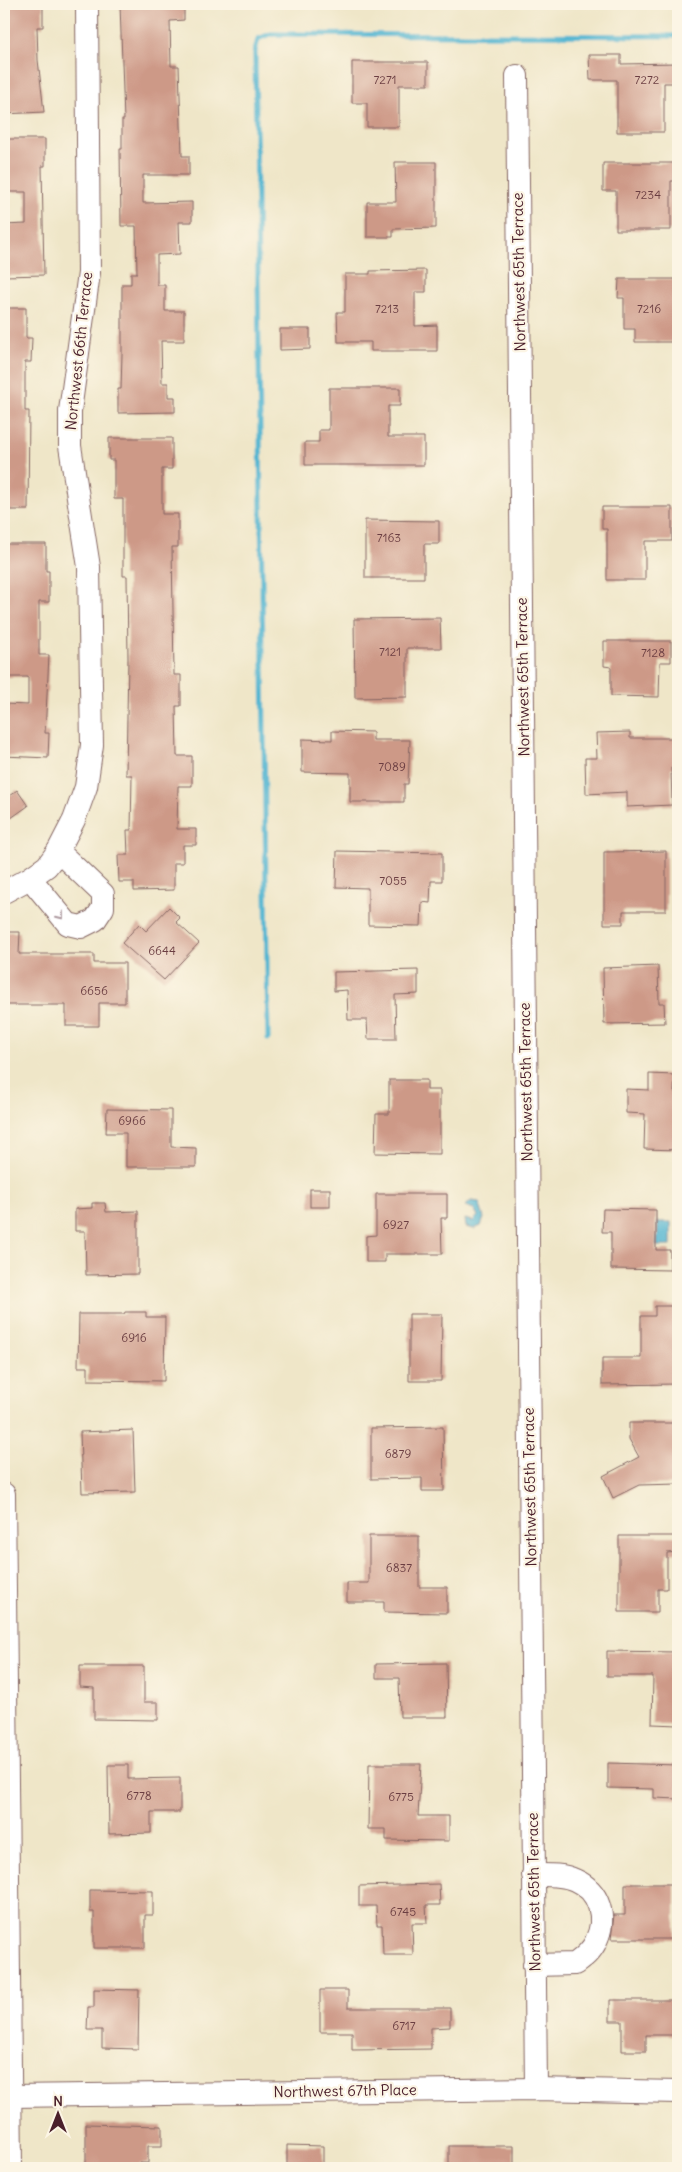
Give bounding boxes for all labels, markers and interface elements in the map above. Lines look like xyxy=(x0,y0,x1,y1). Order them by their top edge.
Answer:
house number: 7271 xyxy=(373,72,397,87)
house number: 7272 xyxy=(635,72,660,87)
house number: 7234 xyxy=(635,187,661,202)
street label: Northwest 65th Terrace xyxy=(508,192,529,352)
street label: Northwest 66th Terrace xyxy=(61,271,96,431)
house number: 7213 xyxy=(375,301,399,316)
house number: 7216 xyxy=(637,301,661,316)
house number: 7163 xyxy=(377,530,401,545)
street label: Northwest 65th Terrace xyxy=(512,597,533,757)
house number: 7121 xyxy=(379,644,401,659)
house number: 7128 xyxy=(641,645,665,660)
house number: 7089 xyxy=(378,759,406,774)
house number: 7055 xyxy=(379,873,407,888)
one-way arrow xyxy=(56,910,64,919)
house number: 6644 xyxy=(148,943,176,958)
house number: 6656 xyxy=(80,983,108,998)
street label: Northwest 65th Terrace xyxy=(515,1002,536,1162)
house number: 6966 xyxy=(118,1113,146,1128)
house number: 6927 xyxy=(383,1217,409,1232)
house number: 6916 xyxy=(121,1330,147,1345)
street label: Northwest 65th Terrace xyxy=(519,1407,540,1567)
house number: 6879 xyxy=(385,1446,411,1461)
house number: 6837 xyxy=(386,1560,412,1575)
house number: 6778 xyxy=(126,1788,152,1803)
house number: 6775 xyxy=(388,1789,414,1804)
street label: Northwest 65th Terrace xyxy=(523,1812,544,1972)
house number: 6745 xyxy=(390,1904,416,1919)
house number: 6717 xyxy=(392,2018,416,2033)
street label: Northwest 67th Place xyxy=(273,2080,417,2101)
north arrow xyxy=(32,2090,82,2140)
text: N xyxy=(53,2092,63,2110)

